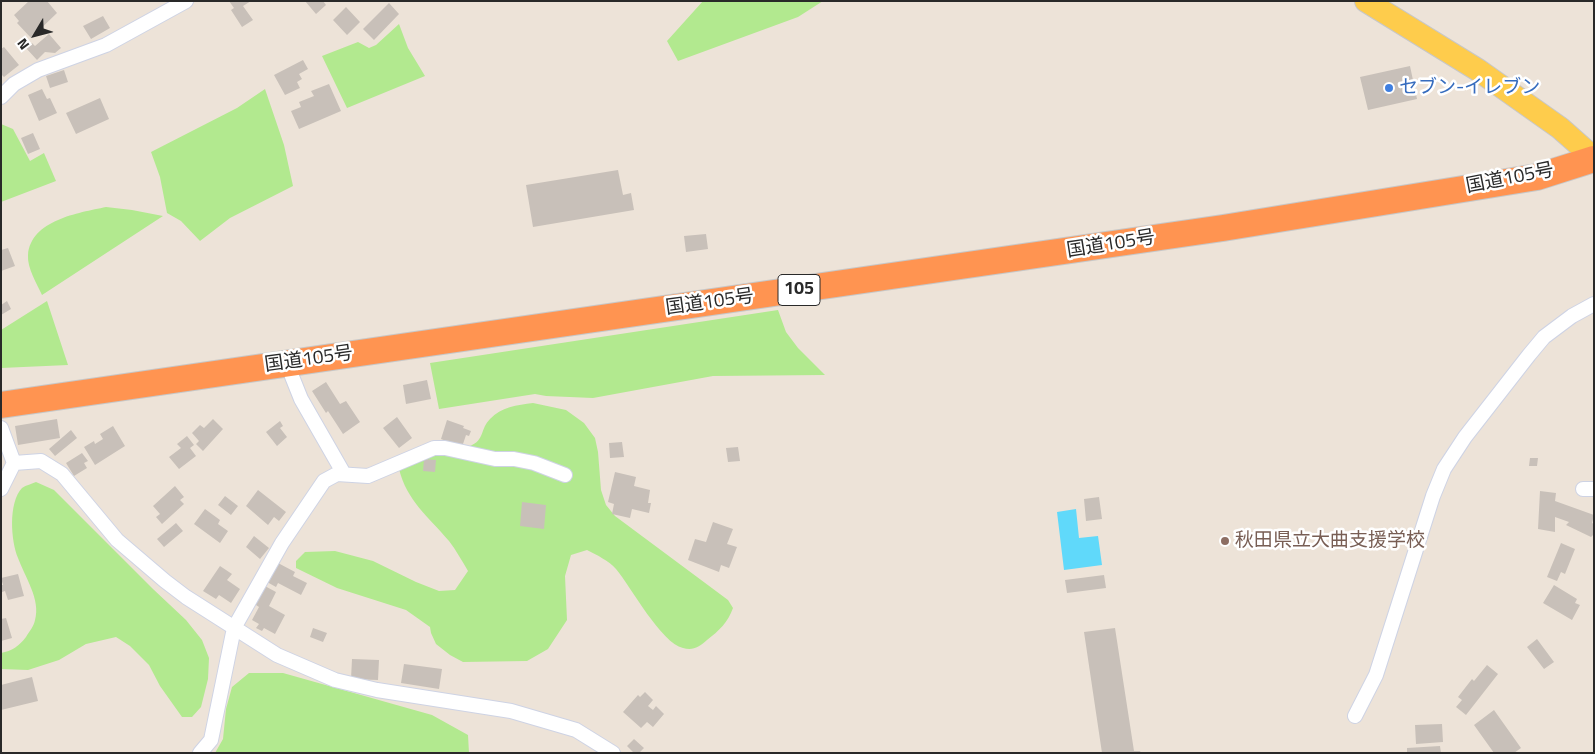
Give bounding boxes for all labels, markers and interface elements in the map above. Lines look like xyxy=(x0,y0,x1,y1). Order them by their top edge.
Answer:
north arrow xyxy=(10,10,60,60)
text: N xyxy=(11,34,34,55)
place label: セブン-イレブン xyxy=(1399,77,1540,99)
marker: セブン-イレブン xyxy=(1383,82,1395,94)
street label: 国道105号 xyxy=(1464,159,1556,199)
street label: 国道105号 xyxy=(1065,227,1157,263)
road number: 105 xyxy=(778,274,820,306)
street label: 国道105号 xyxy=(664,286,756,320)
street label: 国道105号 xyxy=(263,343,355,377)
place label: 秋田県立大曲支援学校 xyxy=(1235,530,1425,552)
marker: 秋田県立大曲支援学校 xyxy=(1219,535,1231,547)

